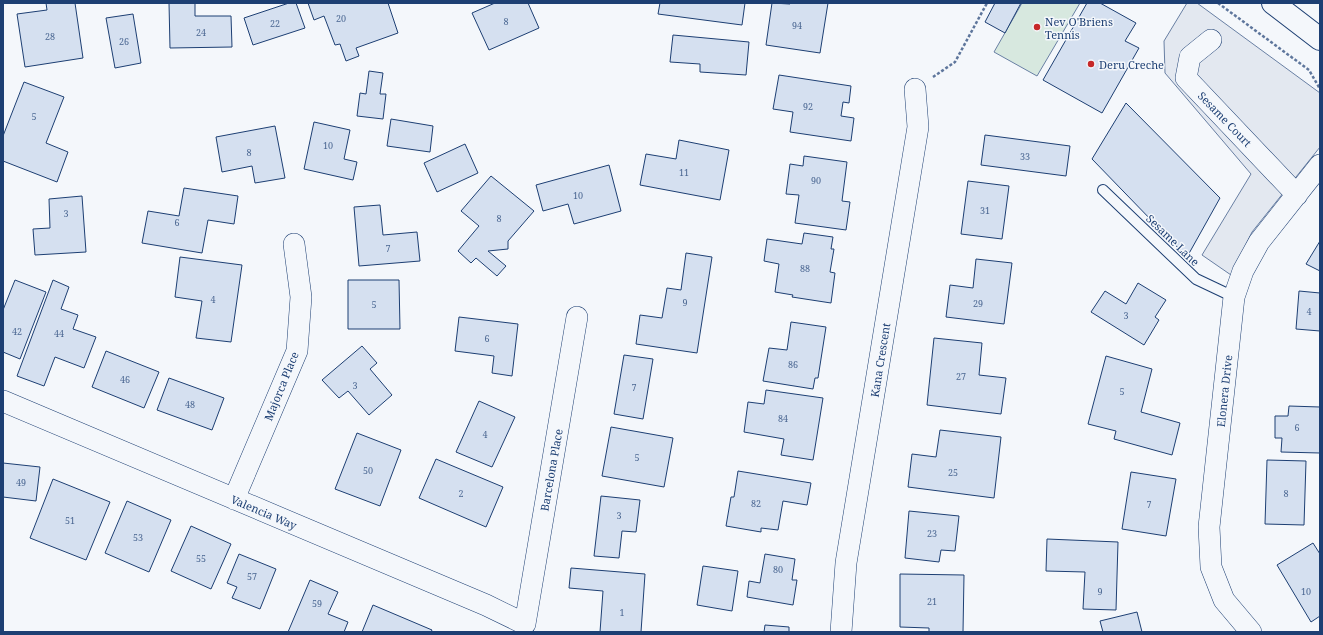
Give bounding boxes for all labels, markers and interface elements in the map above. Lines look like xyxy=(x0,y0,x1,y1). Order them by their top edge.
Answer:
house number: 20 xyxy=(336,12,346,25)
place label: Nev O'Briens Tennis xyxy=(1045,14,1113,42)
house number: 8 xyxy=(503,15,509,28)
house number: 22 xyxy=(270,17,280,30)
house number: 94 xyxy=(792,19,802,32)
marker: Nev O'Briens Tennis xyxy=(1032,22,1042,32)
house number: 24 xyxy=(196,26,206,39)
house number: 28 xyxy=(45,30,55,43)
house number: 26 xyxy=(119,35,129,48)
place label: Deru Creche xyxy=(1099,57,1164,72)
marker: Deru Creche xyxy=(1086,59,1096,69)
street label: Sesame Court xyxy=(1195,88,1255,150)
house number: 92 xyxy=(803,100,813,113)
house number: 5 xyxy=(31,110,37,123)
house number: 10 xyxy=(323,139,333,152)
house number: 8 xyxy=(246,146,252,159)
house number: 33 xyxy=(1020,150,1030,163)
house number: 11 xyxy=(679,166,689,179)
house number: 90 xyxy=(811,174,821,187)
house number: 10 xyxy=(573,189,583,202)
house number: 31 xyxy=(980,204,990,217)
house number: 3 xyxy=(63,207,69,220)
street label: Sesame Lane xyxy=(1143,211,1203,269)
house number: 8 xyxy=(496,212,502,225)
house number: 6 xyxy=(174,216,180,229)
house number: 7 xyxy=(385,242,391,255)
house number: 88 xyxy=(800,262,810,275)
house number: 4 xyxy=(210,293,216,306)
house number: 9 xyxy=(682,296,688,309)
house number: 29 xyxy=(973,297,983,310)
house number: 5 xyxy=(371,298,377,311)
house number: 4 xyxy=(1306,305,1312,318)
house number: 3 xyxy=(1123,309,1129,322)
street label: Kana Crescent xyxy=(867,322,893,398)
house number: 42 xyxy=(12,325,22,338)
house number: 44 xyxy=(54,327,64,340)
house number: 6 xyxy=(484,332,490,345)
street label: Majorca Place xyxy=(260,349,302,423)
street label: Elonera Drive xyxy=(1213,354,1235,428)
house number: 86 xyxy=(788,358,798,371)
house number: 27 xyxy=(956,370,966,383)
house number: 46 xyxy=(120,373,130,386)
house number: 3 xyxy=(352,379,358,392)
house number: 7 xyxy=(631,381,637,394)
house number: 5 xyxy=(1119,385,1125,398)
house number: 48 xyxy=(185,398,195,411)
house number: 84 xyxy=(778,412,788,425)
house number: 6 xyxy=(1294,421,1300,434)
house number: 4 xyxy=(482,428,488,441)
street label: Barcelona Place xyxy=(536,428,566,512)
house number: 5 xyxy=(634,451,640,464)
house number: 50 xyxy=(363,464,373,477)
house number: 25 xyxy=(948,466,958,479)
house number: 49 xyxy=(16,476,26,489)
house number: 2 xyxy=(458,487,464,500)
house number: 8 xyxy=(1283,487,1289,500)
street label: Valencia Way xyxy=(229,491,300,533)
house number: 82 xyxy=(751,497,761,510)
house number: 7 xyxy=(1146,498,1152,511)
house number: 3 xyxy=(616,509,622,522)
house number: 51 xyxy=(65,514,75,527)
house number: 23 xyxy=(927,527,937,540)
house number: 53 xyxy=(133,531,143,544)
house number: 55 xyxy=(196,552,206,565)
house number: 80 xyxy=(773,563,783,576)
house number: 57 xyxy=(247,570,257,583)
house number: 9 xyxy=(1097,585,1103,598)
house number: 10 xyxy=(1301,585,1311,598)
house number: 21 xyxy=(927,595,937,608)
house number: 59 xyxy=(312,597,322,610)
house number: 1 xyxy=(619,606,625,619)

